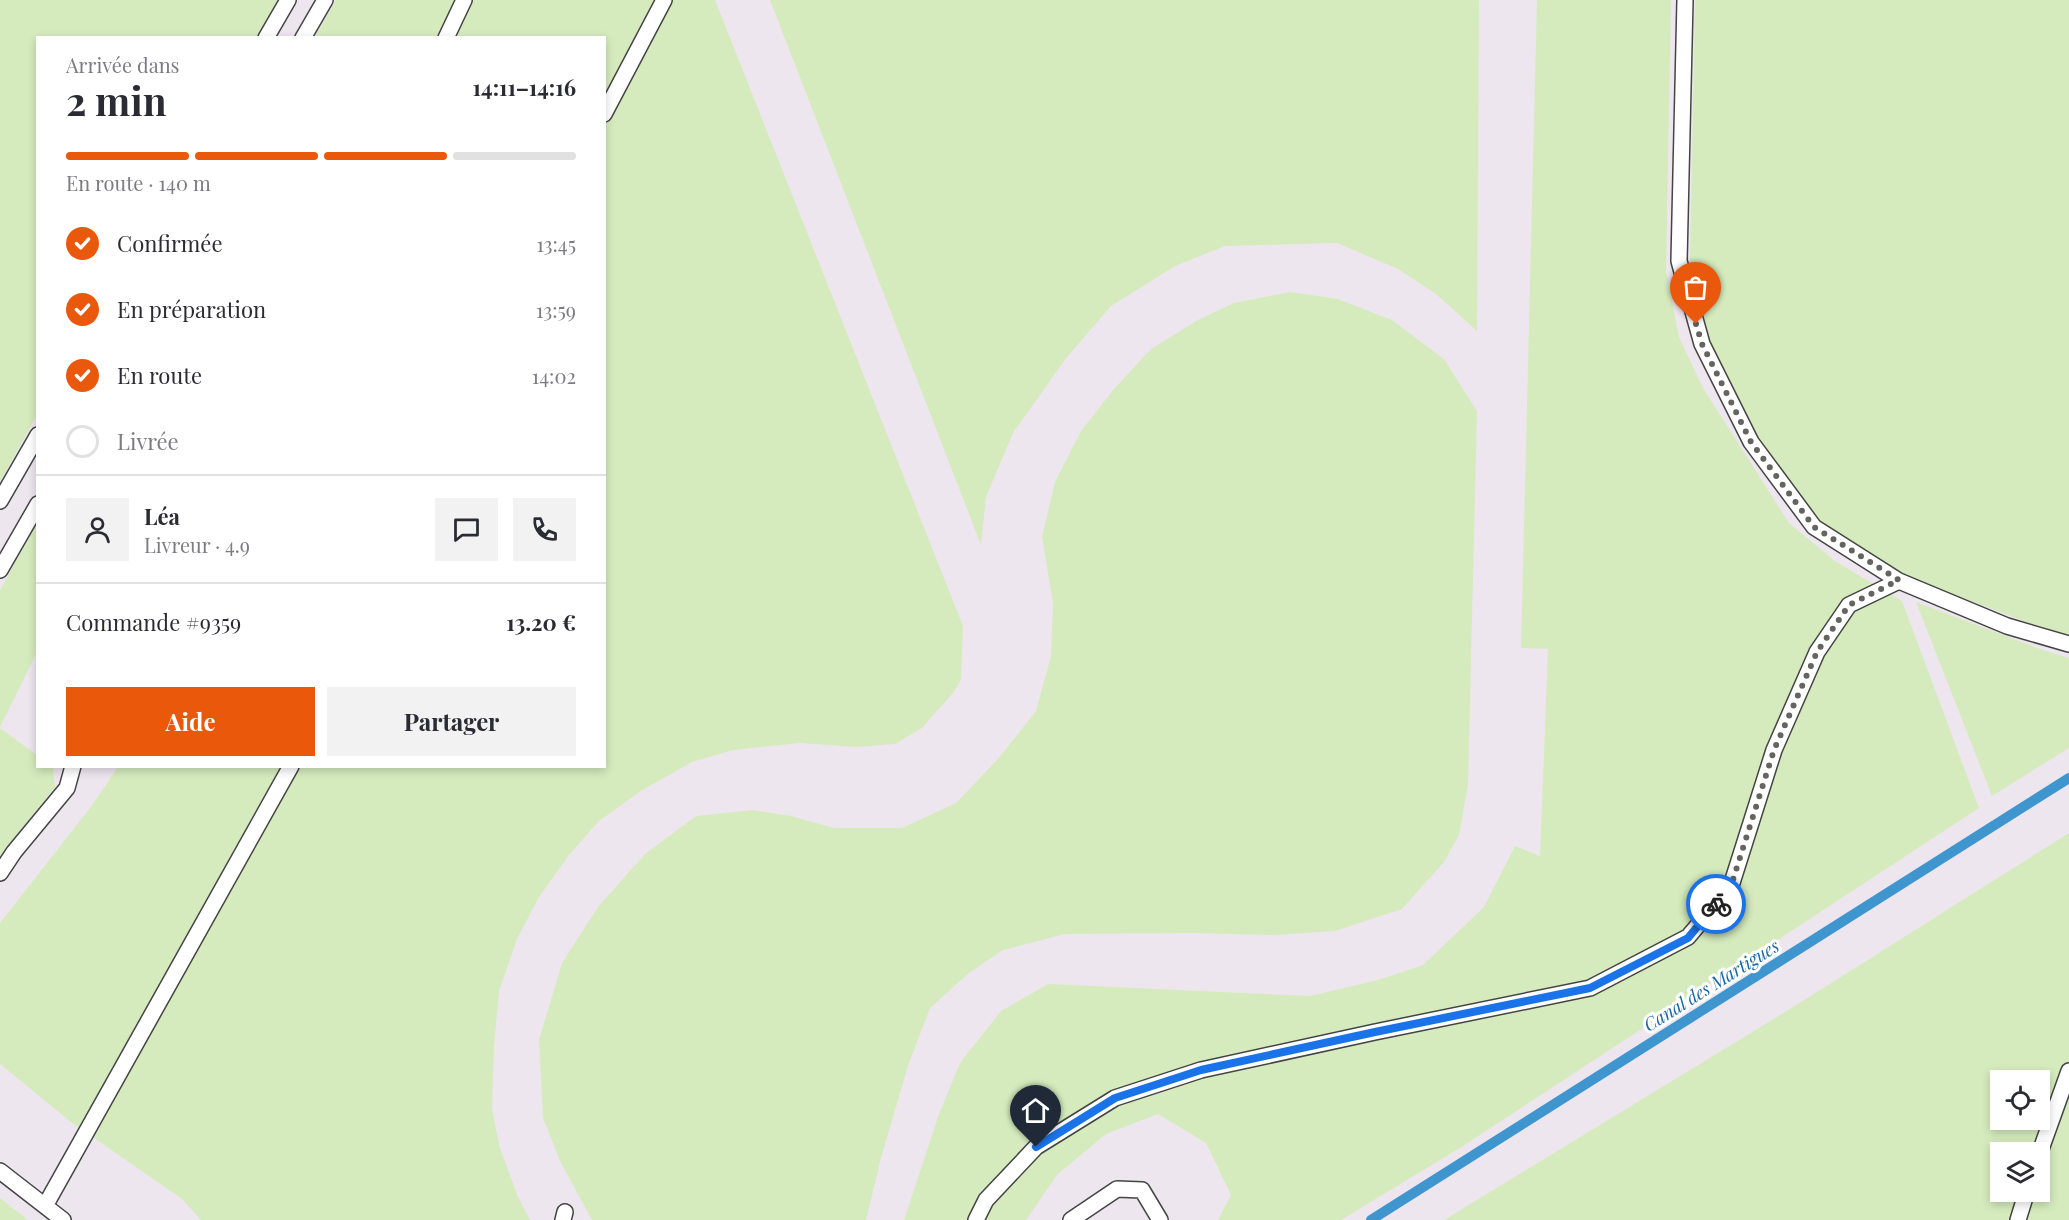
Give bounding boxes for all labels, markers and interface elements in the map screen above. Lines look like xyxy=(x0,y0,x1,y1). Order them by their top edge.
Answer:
text: Arrivée dans xyxy=(66,51,180,78)
text: 14:11–14:16 xyxy=(473,72,576,102)
text: 2 min xyxy=(66,74,167,126)
text: En route · 140 m xyxy=(66,169,211,196)
icon: check xyxy=(66,227,99,260)
text: Confirmée xyxy=(117,228,223,258)
text: 13:45 xyxy=(536,230,576,257)
pin xyxy=(1670,262,1721,324)
icon: bag xyxy=(1679,271,1712,304)
icon: check xyxy=(66,293,99,326)
text: En préparation xyxy=(117,294,266,324)
text: 13:59 xyxy=(536,296,576,323)
icon: check xyxy=(66,359,99,392)
text: En route xyxy=(117,360,202,390)
text: 14:02 xyxy=(532,362,576,389)
text: Livrée xyxy=(117,426,179,456)
button: person xyxy=(66,498,129,561)
button: chat xyxy=(435,498,498,561)
button: phone xyxy=(513,498,576,561)
text: Léa xyxy=(144,501,180,531)
text: Livreur · 4.9 xyxy=(144,531,250,558)
text: Commande #9359 xyxy=(66,607,241,637)
text: 13.20 € xyxy=(506,607,576,637)
button: Aide xyxy=(66,687,315,756)
button: Partager xyxy=(327,687,576,756)
courier xyxy=(1686,874,1746,934)
icon: bike xyxy=(1700,888,1733,921)
water label: Canal des Martigues xyxy=(1639,934,1783,1036)
map controls xyxy=(1990,1070,2050,1202)
button: locate xyxy=(1990,1070,2050,1130)
pin xyxy=(1010,1085,1061,1147)
icon: home xyxy=(1019,1094,1052,1127)
button: layers xyxy=(1990,1142,2050,1202)

